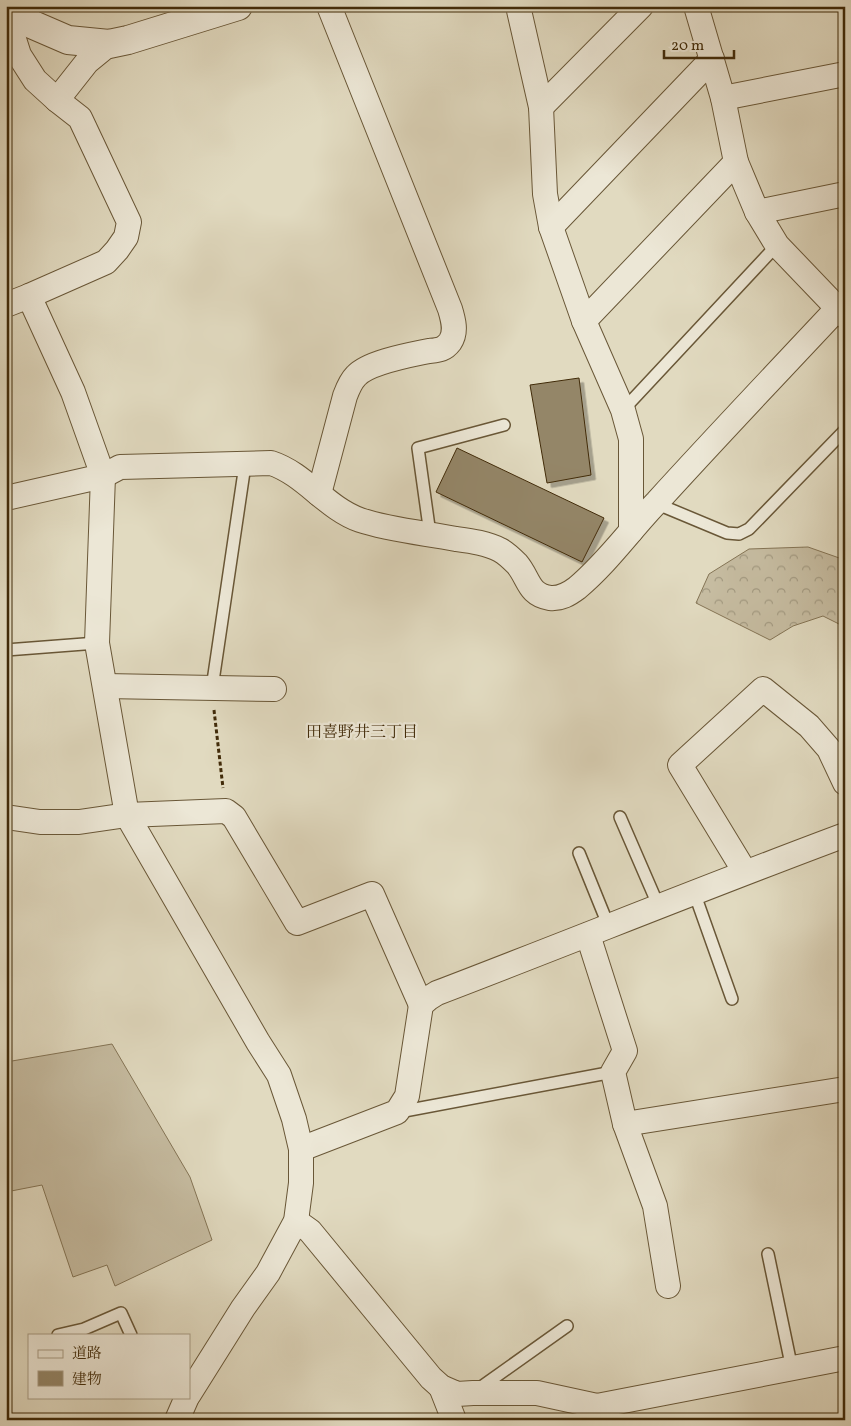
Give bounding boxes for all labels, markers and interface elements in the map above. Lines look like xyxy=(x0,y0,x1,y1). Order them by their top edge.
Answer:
scale bar xyxy=(664,28,734,60)
text: 20 m xyxy=(671,36,704,57)
district label: 田喜野井三丁目 xyxy=(306,722,418,744)
legend xyxy=(28,1334,190,1398)
text: 道路 xyxy=(72,1344,102,1365)
text: 建物 xyxy=(72,1370,102,1391)

